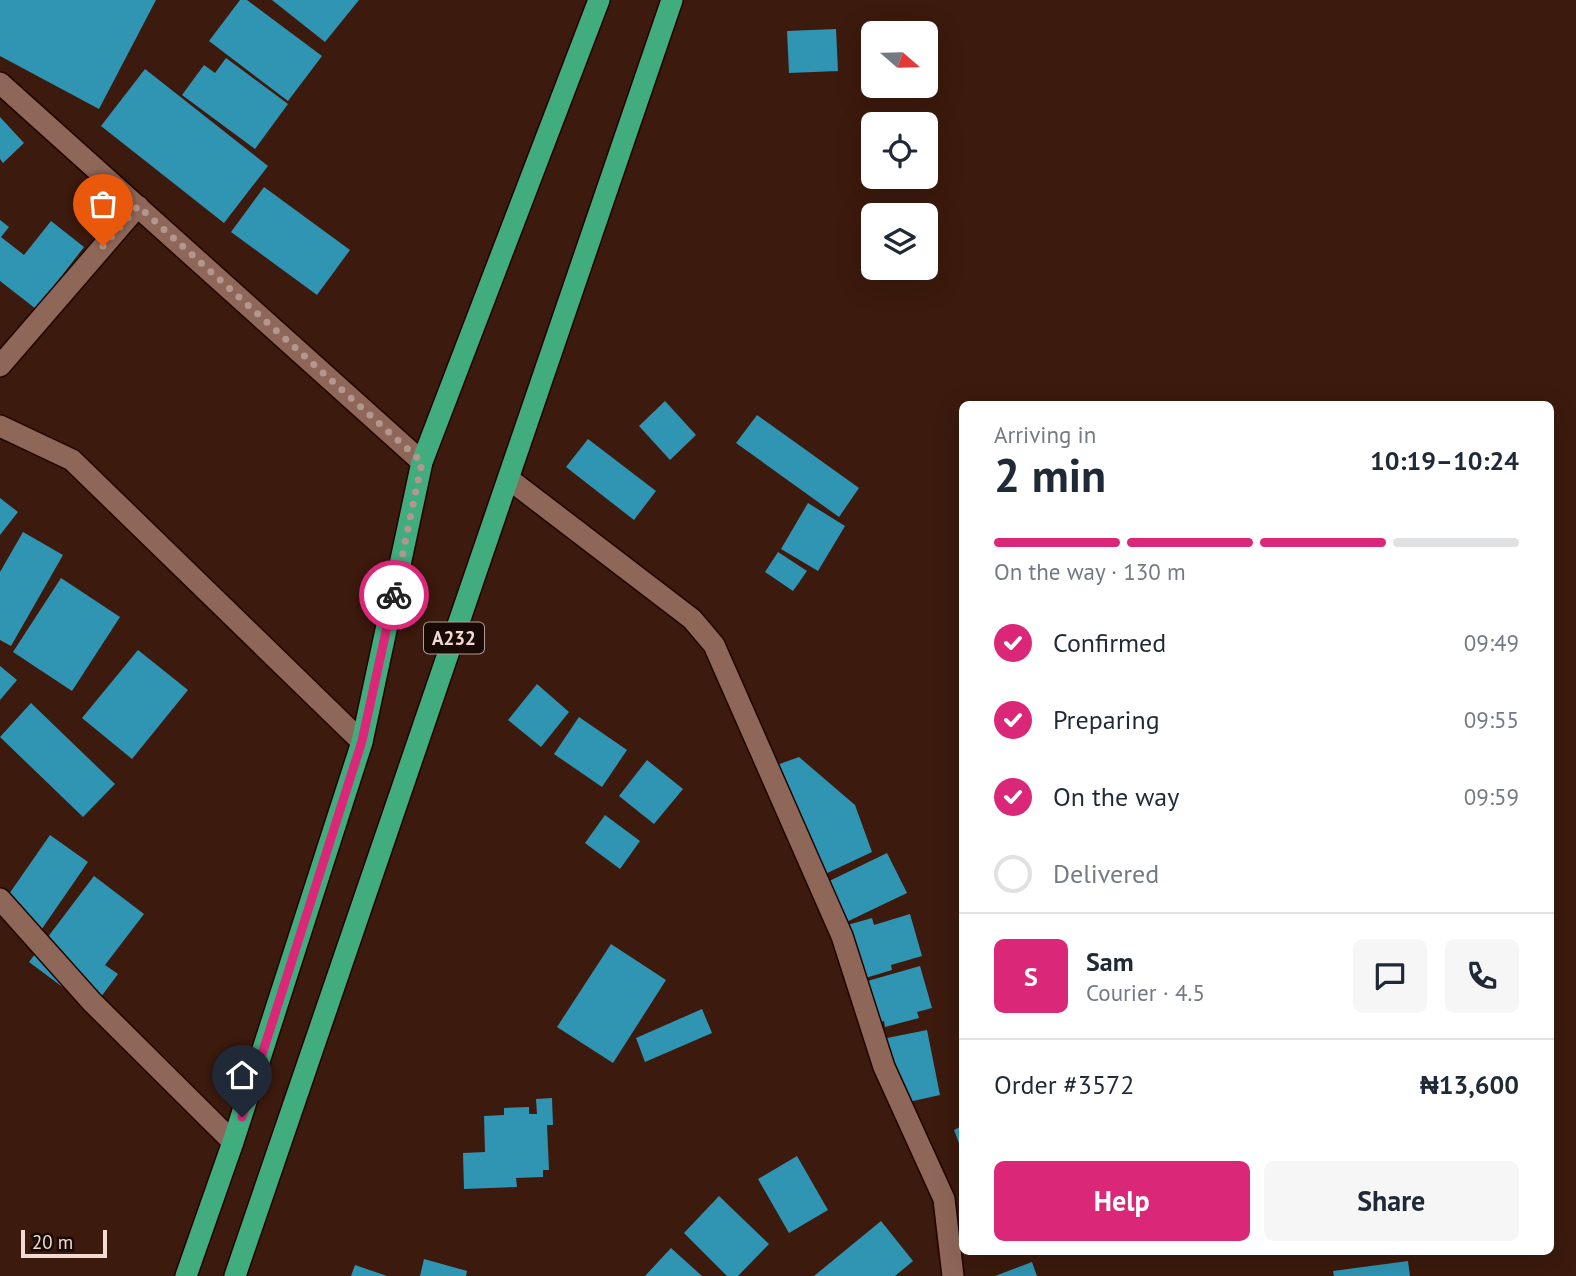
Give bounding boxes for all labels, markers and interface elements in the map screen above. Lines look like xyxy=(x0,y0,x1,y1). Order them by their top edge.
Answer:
north arrow xyxy=(861,21,938,98)
map controls xyxy=(861,21,938,280)
button: locate xyxy=(861,112,938,189)
pin xyxy=(73,174,133,246)
icon: bag xyxy=(84,185,122,223)
button: layers xyxy=(861,203,938,280)
text: Arriving in xyxy=(994,420,1096,449)
text: 10:19–10:24 xyxy=(1370,444,1519,477)
text: 2 min xyxy=(994,445,1106,505)
text: On the way · 130 m xyxy=(994,557,1186,586)
courier xyxy=(359,560,429,630)
icon: bike xyxy=(375,576,413,614)
road number: A232 xyxy=(424,622,484,653)
icon: check xyxy=(994,624,1032,662)
text: Confirmed xyxy=(1053,626,1166,659)
text: 09:49 xyxy=(1464,628,1519,657)
icon: check xyxy=(994,701,1032,739)
text: Preparing xyxy=(1053,703,1160,736)
text: 09:55 xyxy=(1464,705,1519,734)
icon: check xyxy=(994,778,1032,816)
text: On the way xyxy=(1053,780,1179,813)
text: 09:59 xyxy=(1464,782,1519,811)
text: Delivered xyxy=(1053,857,1159,890)
button: chat xyxy=(1353,939,1427,1013)
button: phone xyxy=(1445,939,1519,1013)
text: Sam xyxy=(1086,945,1134,978)
text: S xyxy=(1024,960,1038,993)
text: Courier · 4.5 xyxy=(1086,978,1205,1007)
pin xyxy=(212,1045,272,1117)
icon: home xyxy=(223,1056,261,1094)
text: Order #3572 xyxy=(994,1068,1134,1101)
text: ₦13,600 xyxy=(1420,1068,1519,1101)
button: Help xyxy=(994,1161,1250,1241)
button: Share xyxy=(1264,1161,1519,1241)
scale bar xyxy=(21,1227,107,1259)
text: 20 m xyxy=(32,1230,73,1254)

